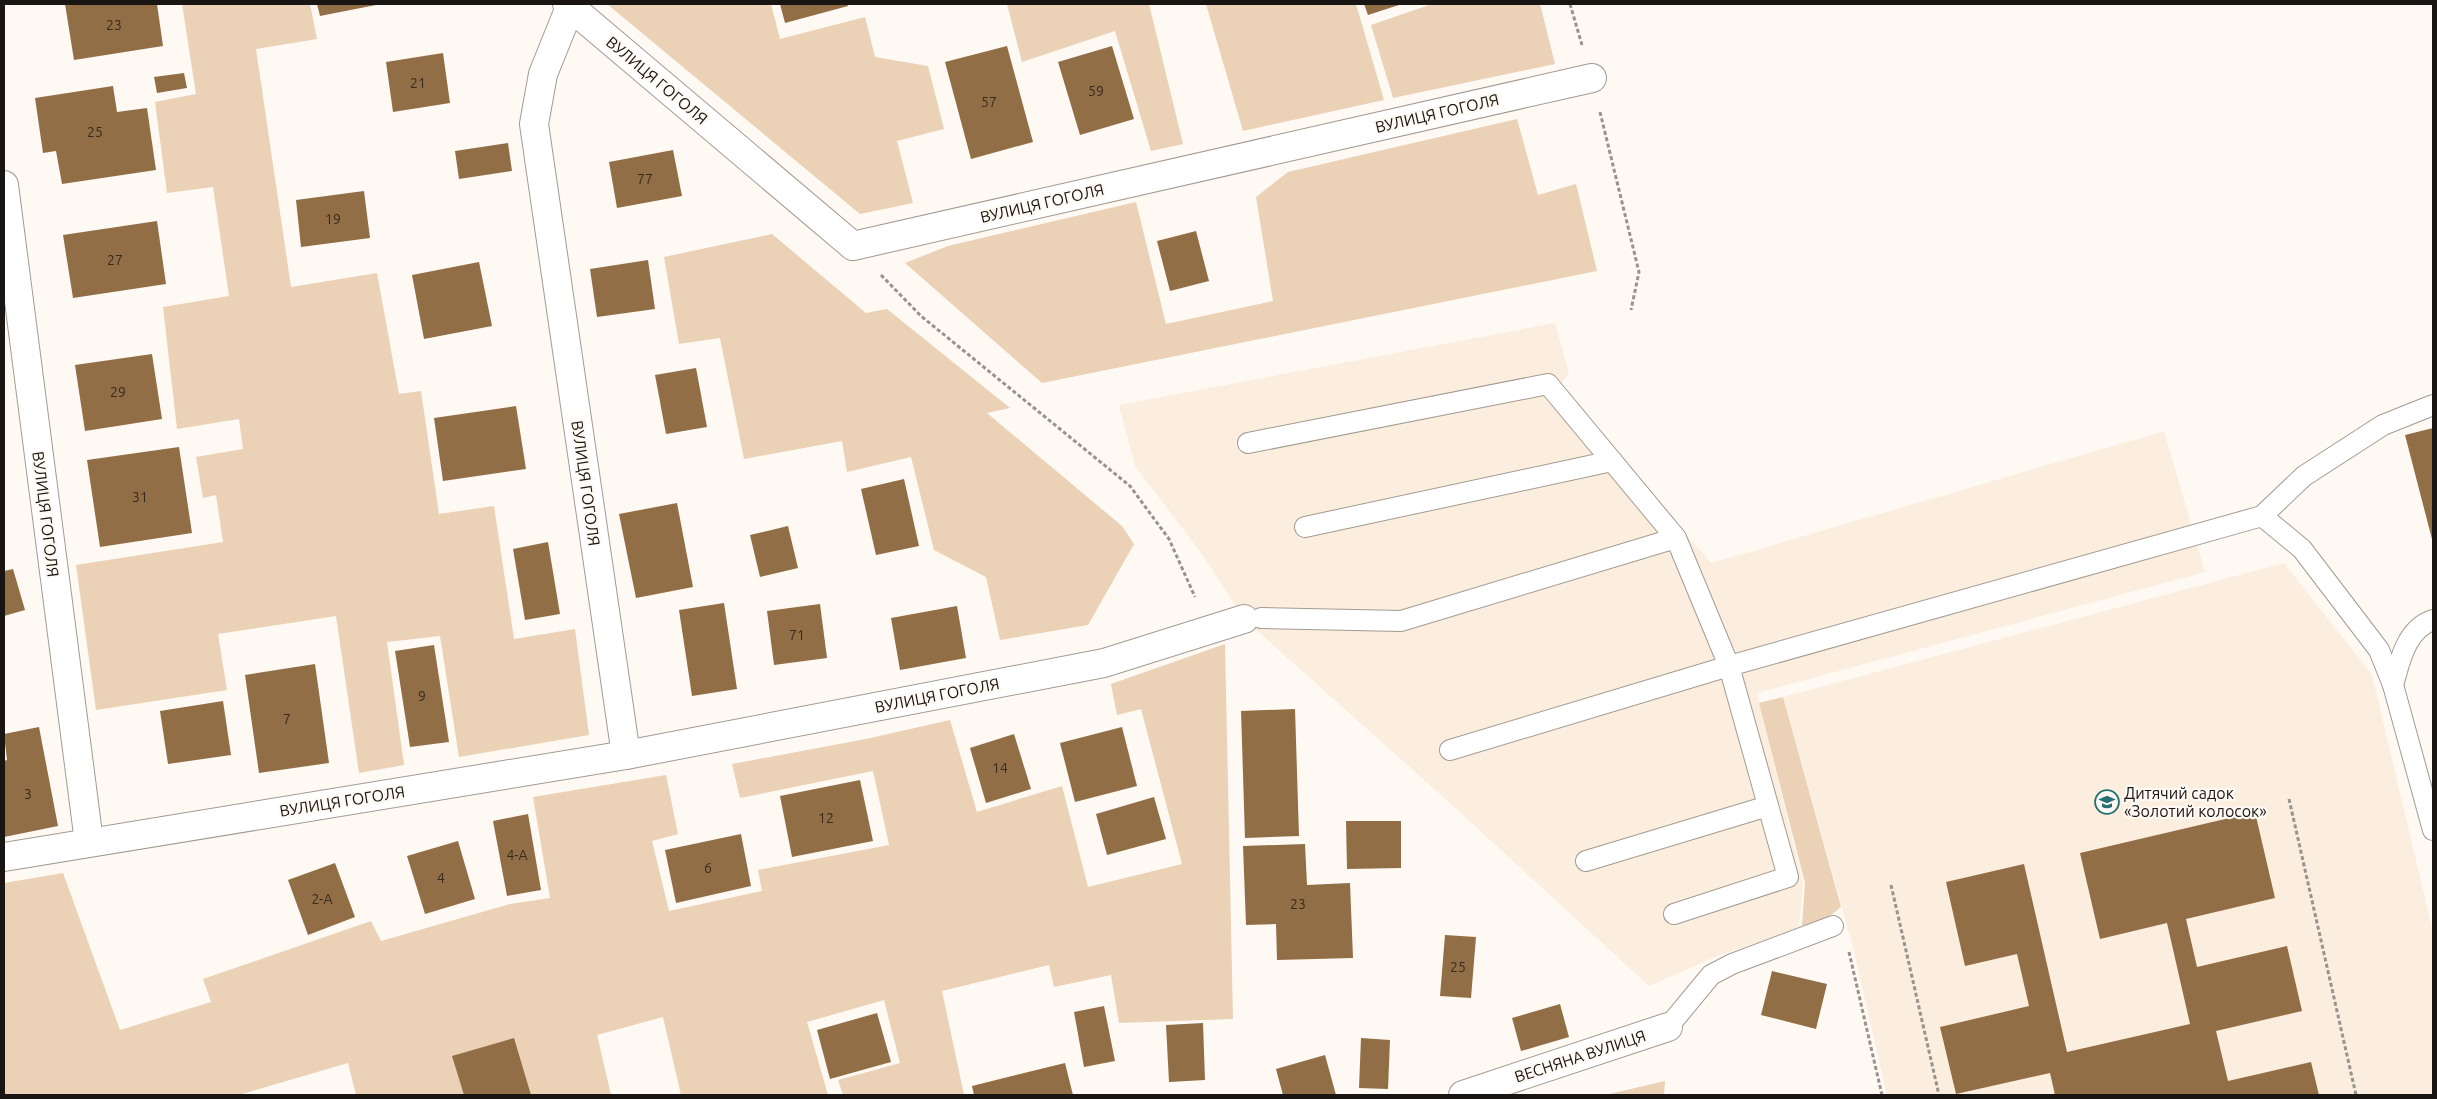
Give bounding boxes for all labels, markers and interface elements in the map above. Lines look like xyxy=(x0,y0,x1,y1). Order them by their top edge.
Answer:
house number: 23 xyxy=(106,17,122,33)
street label: ВУЛИЦЯ ГОГОЛЯ xyxy=(603,32,711,128)
house number: 21 xyxy=(410,75,426,91)
house number: 59 xyxy=(1088,83,1104,99)
street label: ВУЛИЦЯ ГОГОЛЯ xyxy=(1373,90,1501,136)
house number: 57 xyxy=(981,94,997,110)
house number: 25 xyxy=(87,124,103,140)
house number: 77 xyxy=(637,171,653,187)
street label: ВУЛИЦЯ ГОГОЛЯ xyxy=(978,180,1106,226)
house number: 19 xyxy=(325,211,341,227)
house number: 27 xyxy=(107,252,123,268)
house number: 29 xyxy=(110,384,126,400)
street label: ВУЛИЦЯ ГОГОЛЯ xyxy=(568,419,604,547)
street label: ВУЛИЦЯ ГОГОЛЯ xyxy=(29,450,63,578)
house number: 31 xyxy=(132,489,148,505)
house number: 71 xyxy=(789,627,805,643)
street label: ВУЛИЦЯ ГОГОЛЯ xyxy=(873,674,1001,716)
house number: 9 xyxy=(418,688,426,704)
house number: 7 xyxy=(283,711,291,727)
house number: 14 xyxy=(992,760,1008,776)
street label: ВУЛИЦЯ ГОГОЛЯ xyxy=(278,782,406,820)
place label: Дитячий садок «Золотий колосок» xyxy=(2124,784,2267,820)
house number: 3 xyxy=(24,786,32,802)
school or university icon: Дитячий садок «Золотий колосок» xyxy=(2094,789,2120,815)
house number: 12 xyxy=(818,810,834,826)
house number: 4-А xyxy=(506,847,528,863)
house number: 6 xyxy=(704,860,712,876)
house number: 4 xyxy=(437,870,445,886)
house number: 2-А xyxy=(311,891,333,907)
house number: 23 xyxy=(1290,896,1306,912)
house number: 25 xyxy=(1450,959,1466,975)
street label: ВЕСНЯНА ВУЛИЦЯ xyxy=(1512,1026,1648,1086)

